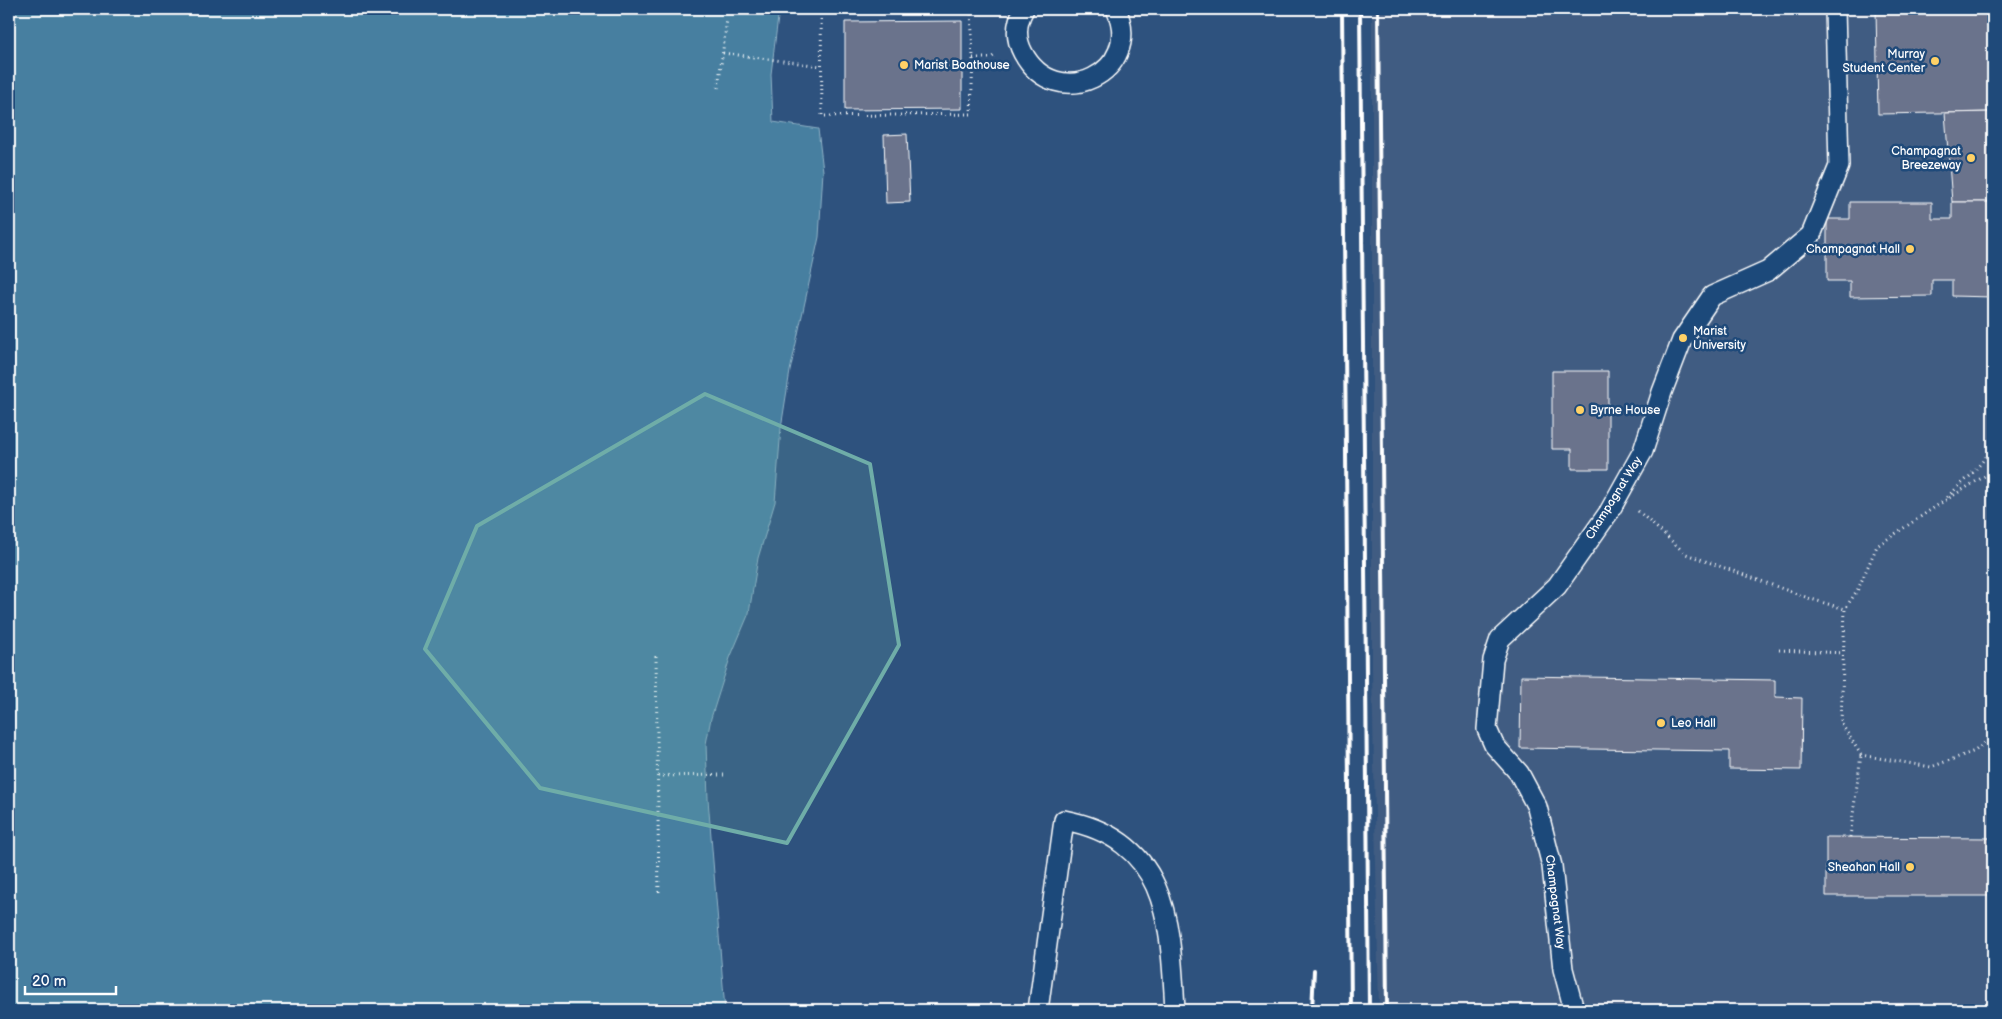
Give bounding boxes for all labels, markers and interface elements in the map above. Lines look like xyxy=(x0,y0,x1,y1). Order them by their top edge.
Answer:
place label: Murray Student Center xyxy=(1843,47,1926,76)
marker: Murray Student Center xyxy=(1929,55,1941,67)
place label: Marist Boathouse xyxy=(914,58,1010,73)
marker: Marist Boathouse xyxy=(898,59,910,71)
place label: Champagnat Breezeway xyxy=(1891,144,1962,173)
marker: Champagnat Breezeway xyxy=(1965,152,1977,164)
place label: Champagnat Hall xyxy=(1806,242,1900,257)
marker: Champagnat Hall xyxy=(1904,243,1916,255)
place label: Marist University xyxy=(1693,324,1746,353)
marker: Marist University xyxy=(1677,332,1689,344)
place label: Byrne House xyxy=(1590,403,1660,418)
marker: Byrne House xyxy=(1574,404,1586,416)
street label: Champagnat Way xyxy=(1582,453,1646,542)
place label: Leo Hall xyxy=(1671,716,1716,731)
marker: Leo Hall xyxy=(1655,717,1667,729)
street label: Champagnat Way xyxy=(1542,854,1568,951)
place label: Sheahan Hall xyxy=(1828,860,1900,875)
marker: Sheahan Hall xyxy=(1904,861,1916,873)
scale bar xyxy=(25,964,116,996)
text: 20 m xyxy=(32,972,66,991)

